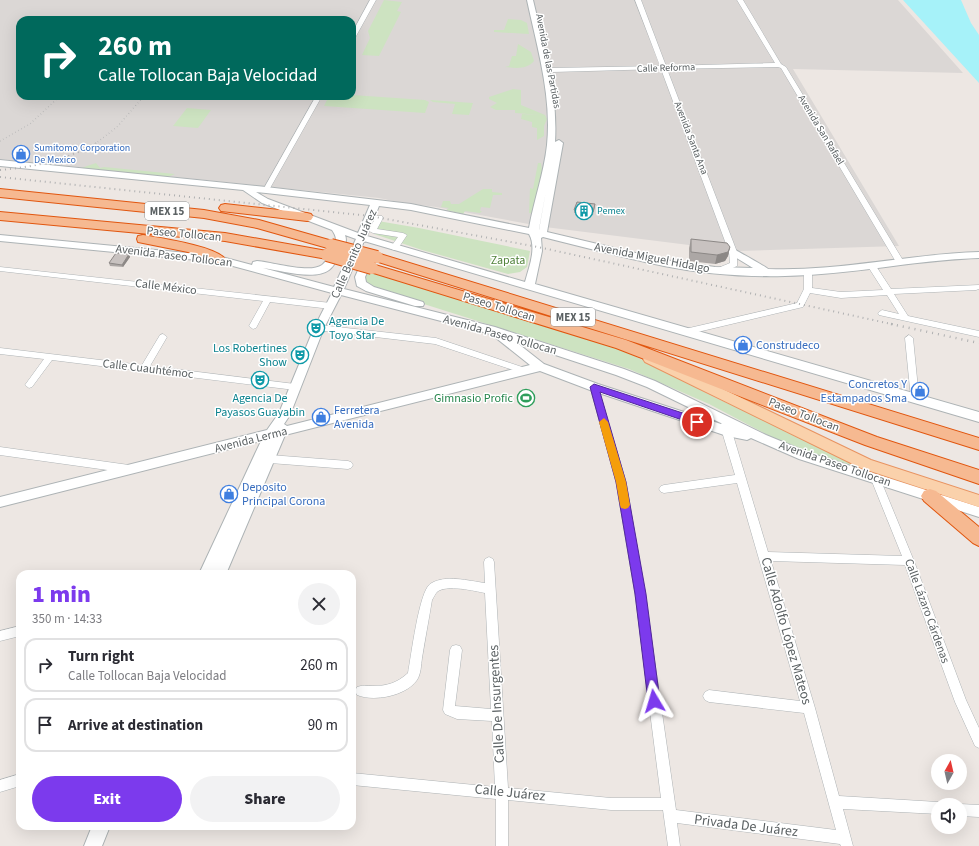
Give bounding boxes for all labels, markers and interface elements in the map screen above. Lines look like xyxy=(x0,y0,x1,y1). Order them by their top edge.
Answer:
street label: Avenida de las Partidas xyxy=(532,12,564,110)
text: 260 m xyxy=(98,26,172,66)
icon: right xyxy=(32,32,84,84)
street label: Calle Reforma xyxy=(637,60,695,76)
text: Calle Tollocan Baja Velocidad xyxy=(98,63,318,88)
street label: Avenida San Rafael xyxy=(795,92,848,168)
street label: Avenida Santa Ana xyxy=(671,99,711,177)
place label: Sumitomo Corporation De Mexico xyxy=(34,141,130,167)
shop icon: Sumitomo Corporation De Mexico xyxy=(11,144,31,164)
building icon: Pemex xyxy=(574,201,594,221)
road number: MEX 15 xyxy=(145,202,189,220)
place label: Pemex xyxy=(597,204,626,218)
street label: Calle Benito Juárez xyxy=(327,207,381,301)
street label: Paseo Tollocan xyxy=(146,222,222,246)
street label: Avenida Miguel Hidalgo xyxy=(593,238,711,278)
street label: Avenida Paseo Tollocan xyxy=(115,240,233,272)
park label: Zapata xyxy=(491,252,525,269)
street label: Calle México xyxy=(134,275,198,299)
street label: Paseo Tollocan xyxy=(461,288,537,326)
road number: MEX 15 xyxy=(551,308,595,326)
street label: Avenida Paseo Tollocan xyxy=(441,311,559,359)
place label: Agencia De Toyo Star xyxy=(329,313,384,344)
theatre icon: Agencia De Toyo Star xyxy=(306,318,326,338)
shop icon: Construdeco xyxy=(733,335,753,355)
place label: Construdeco xyxy=(756,337,820,354)
place label: Los Robertines Show xyxy=(213,340,287,371)
theatre icon: Los Robertines Show xyxy=(290,345,310,365)
street label: Calle Cuauhtémoc xyxy=(102,355,195,383)
theatre icon: Agencia De Payasos Guayabin xyxy=(250,370,270,390)
place label: Concretos Y Estampados Sma xyxy=(821,376,907,407)
shop icon: Concretos Y Estampados Sma xyxy=(910,381,930,401)
sports icon: Gimnasio Profic xyxy=(516,388,536,408)
place label: Agencia De Payasos Guayabin xyxy=(215,390,305,421)
place label: Gimnasio Profic xyxy=(434,390,514,407)
street label: Paseo Tollocan xyxy=(766,394,842,436)
place label: Ferretera Avenida xyxy=(334,402,380,433)
pin xyxy=(680,405,714,439)
shop icon: Ferretera Avenida xyxy=(311,407,331,427)
icon: arrive xyxy=(686,411,708,433)
street label: Avenida Lerma xyxy=(213,423,289,457)
street label: Avenida Paseo Tollocan xyxy=(777,437,893,491)
place label: Deposito Principal Corona xyxy=(242,479,325,510)
shop icon: Deposito Principal Corona xyxy=(219,484,239,504)
street label: Calle Adolfo López Mateos xyxy=(755,555,817,707)
street label: Calle Lázaro Cárdenas xyxy=(900,556,954,666)
text: 1 min xyxy=(32,577,91,612)
button: close xyxy=(298,583,340,625)
text: 350 m · 14:33 xyxy=(32,610,102,628)
street label: Calle De Insurgentes xyxy=(484,644,510,764)
text: Turn right xyxy=(68,646,134,667)
icon: right xyxy=(34,654,56,676)
text: 260 m xyxy=(300,655,338,676)
text: Calle Tollocan Baja Velocidad xyxy=(68,667,227,685)
position arrow xyxy=(633,680,675,722)
icon: arrive xyxy=(34,714,56,736)
text: Arrive at destination xyxy=(68,715,203,736)
text: 90 m xyxy=(308,715,338,736)
north arrow xyxy=(931,754,967,790)
map controls xyxy=(931,754,967,834)
button: Exit xyxy=(32,776,182,822)
button: Share xyxy=(190,776,340,822)
street label: Calle Juárez xyxy=(474,779,546,807)
button: sound xyxy=(931,798,967,834)
street label: Privada De Juárez xyxy=(693,810,799,842)

